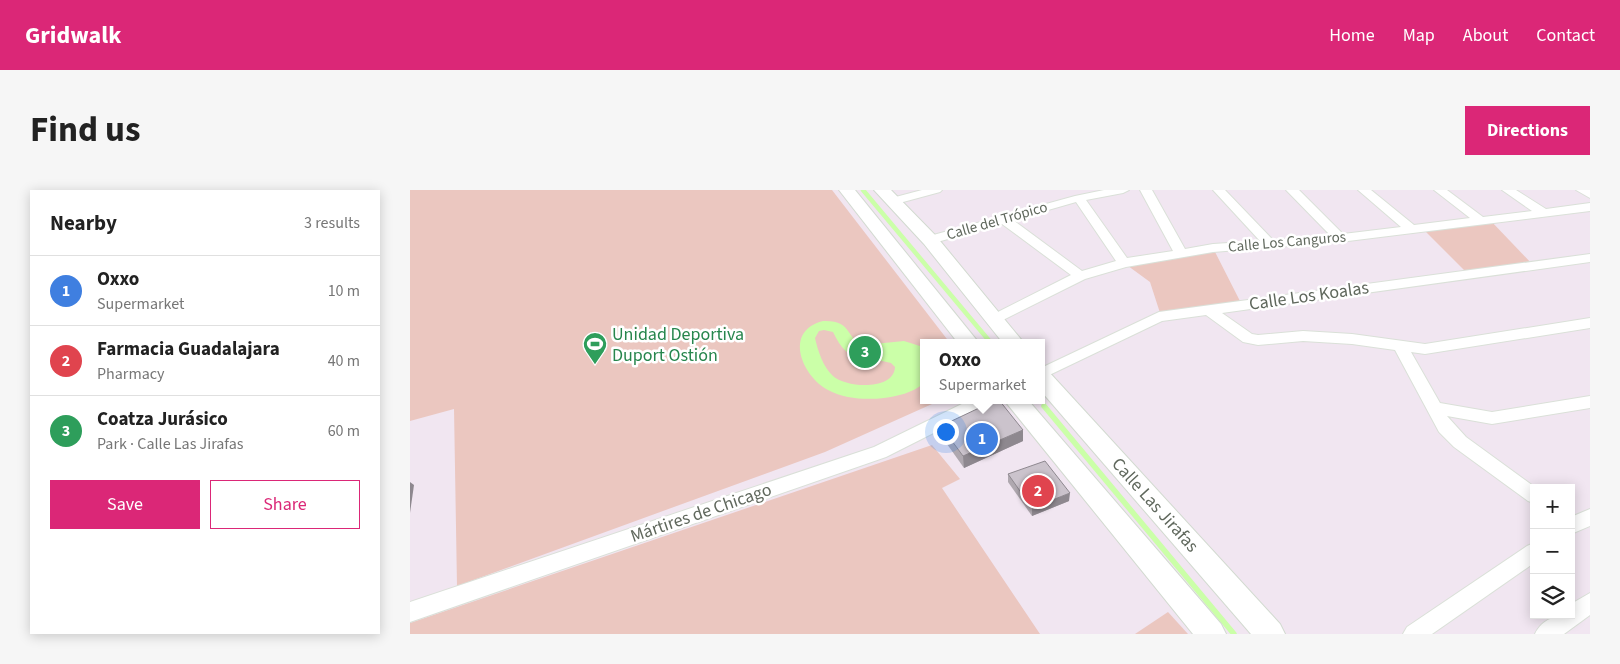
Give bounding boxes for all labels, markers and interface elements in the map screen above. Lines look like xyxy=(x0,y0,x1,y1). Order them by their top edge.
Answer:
text: Gridwalk xyxy=(25,18,121,53)
text: Home xyxy=(1329,23,1375,48)
text: Map xyxy=(1403,23,1435,48)
text: About xyxy=(1463,23,1508,48)
text: Contact xyxy=(1536,23,1595,48)
text: Find us xyxy=(30,105,140,155)
button: Directions xyxy=(1465,106,1590,155)
street label: Calle del Trópico xyxy=(944,197,1050,245)
text: Nearby xyxy=(50,208,117,238)
text: 3 results xyxy=(304,212,360,234)
street label: Calle Los Canguros xyxy=(1227,226,1347,258)
text: Oxxo xyxy=(97,266,139,293)
street label: Calle Los Koalas xyxy=(1248,275,1370,317)
text: 1 xyxy=(62,280,70,302)
text: 10 m xyxy=(328,280,360,302)
text: Supermarket xyxy=(97,293,184,315)
place label: Unidad Deportiva Duport Ostión xyxy=(612,322,744,368)
sports icon: Unidad Deportiva Duport Ostión xyxy=(582,331,608,365)
pin: 3 xyxy=(849,333,881,371)
text: Farmacia Guadalajara xyxy=(97,336,280,363)
popup xyxy=(920,339,1045,404)
text: Oxxo xyxy=(939,347,981,374)
text: 2 xyxy=(62,350,70,372)
text: 40 m xyxy=(328,350,360,372)
text: Pharmacy xyxy=(97,363,165,385)
text: Supermarket xyxy=(939,374,1026,396)
text: Coatza Jurásico xyxy=(97,406,228,433)
your location xyxy=(933,419,959,445)
text: 3 xyxy=(62,420,70,442)
text: 60 m xyxy=(328,420,360,442)
pin: 1 xyxy=(966,420,998,458)
text: Park · Calle Las Jirafas xyxy=(97,433,244,455)
street label: Calle Las Jirafas xyxy=(1106,452,1204,558)
pin: 2 xyxy=(1022,472,1054,510)
street label: Mártires de Chicago xyxy=(627,477,775,549)
button: Save xyxy=(50,480,200,529)
button: Share xyxy=(210,480,360,529)
map controls xyxy=(1530,484,1575,619)
button: + xyxy=(1530,484,1575,529)
button: − xyxy=(1530,529,1575,574)
button: layers xyxy=(1530,574,1575,619)

